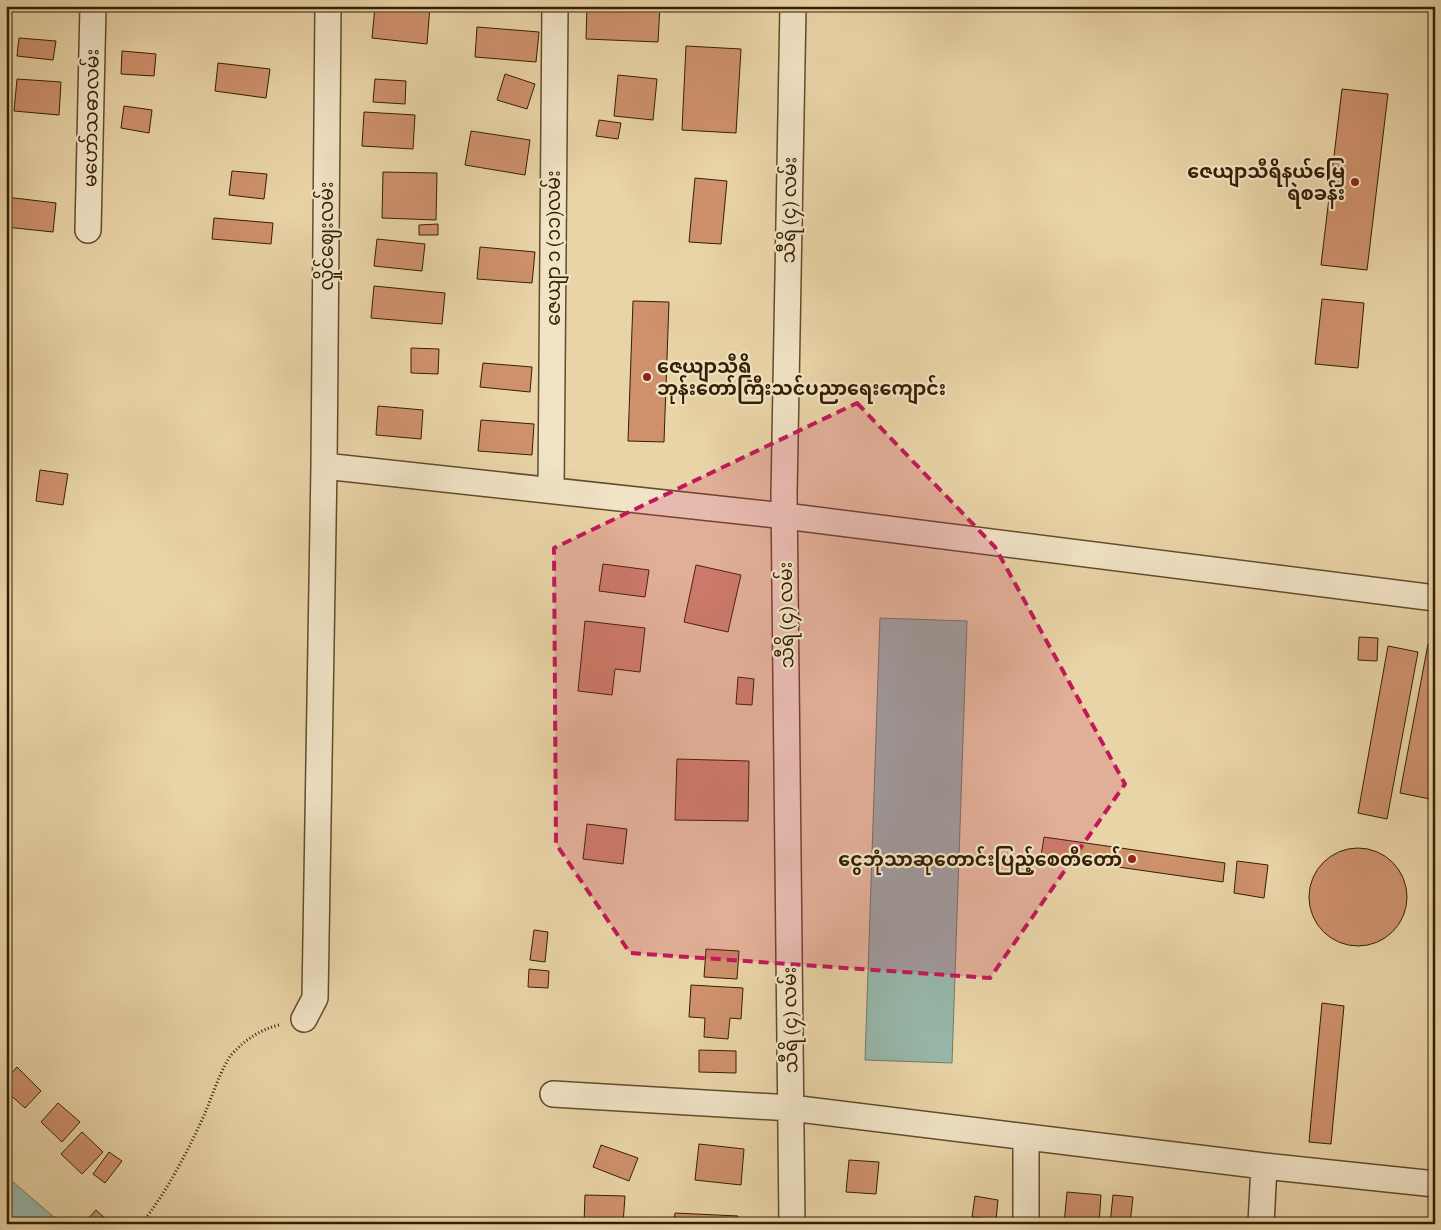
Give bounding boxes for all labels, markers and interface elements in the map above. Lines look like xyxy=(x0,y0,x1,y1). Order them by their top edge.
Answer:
street label: မဟော်သဓာလမ်း xyxy=(75,49,105,187)
street label: သီရိ (၄) လမ်း xyxy=(774,156,805,264)
place label: ဇေယျာသီရိနယ်မြေ ရဲစခန်း xyxy=(1187,158,1345,209)
street label: ဇေယျာ ၁ (၁၁)လမ်း xyxy=(539,170,569,326)
marker: ဇေယျာသီရိနယ်မြေ ရဲစခန်း xyxy=(1349,176,1361,188)
street label: လှိုင်ဈေးလမ်း xyxy=(312,181,342,291)
place label: ဇေယျာသီရိ ဘုန်းတော်ကြီးသင်ပညာရေးကျောင်း xyxy=(657,353,946,405)
marker: ဇေယျာသီရိ ဘုန်းတော်ကြီးသင်ပညာရေးကျောင်း xyxy=(641,371,653,383)
street label: သီရိ (၄) လမ်း xyxy=(771,561,802,669)
place label: ငွေဘုံသာဆုတောင်းပြည့်စေတီတော် xyxy=(838,846,1122,875)
marker: ငွေဘုံသာဆုတောင်းပြည့်စေတီတော် xyxy=(1126,853,1138,865)
street label: သီရိ (၄) လမ်း xyxy=(775,966,806,1074)

